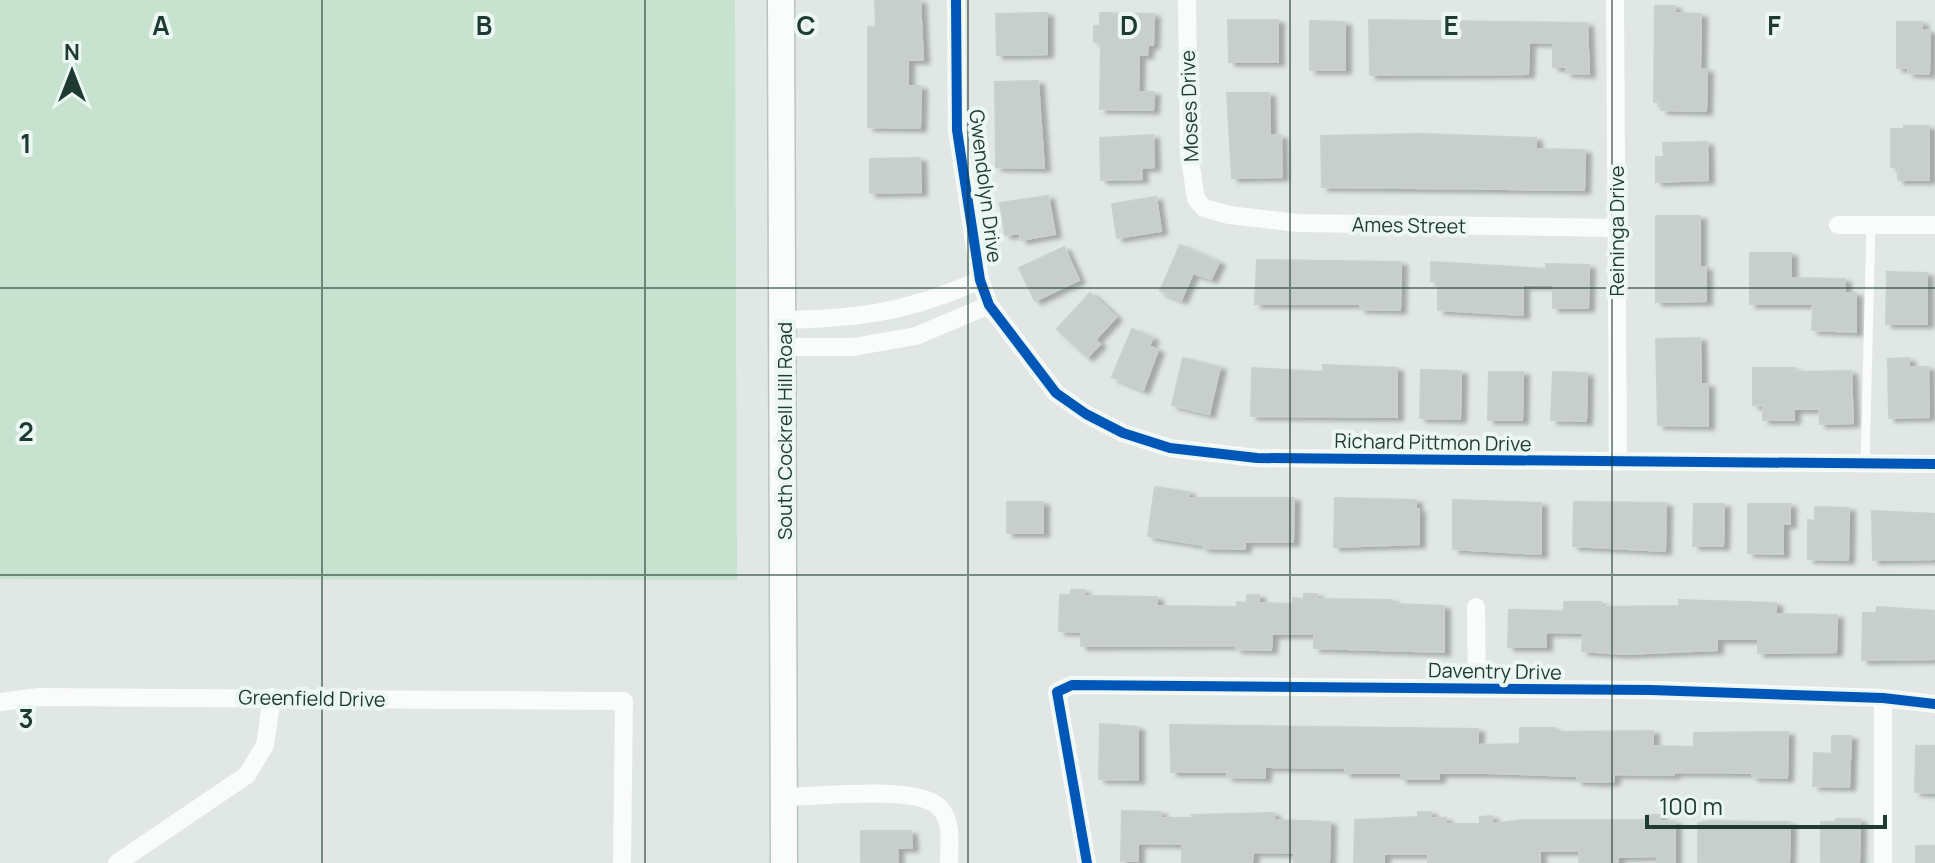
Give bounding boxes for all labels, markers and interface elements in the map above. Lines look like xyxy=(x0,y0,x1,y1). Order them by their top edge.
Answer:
text: A xyxy=(152,7,170,43)
text: B xyxy=(476,7,492,43)
text: C xyxy=(796,7,816,43)
text: D xyxy=(1120,7,1138,43)
text: E xyxy=(1443,7,1459,43)
text: F xyxy=(1767,7,1781,43)
north arrow xyxy=(32,32,112,112)
text: N xyxy=(64,37,80,67)
street label: Moses Drive xyxy=(1174,50,1204,162)
street label: Gwendolyn Drive xyxy=(963,108,1009,264)
text: 1 xyxy=(20,125,32,161)
street label: Reininga Drive xyxy=(1603,165,1630,297)
street label: Ames Street xyxy=(1352,211,1466,239)
street label: South Cockrell Hill Road xyxy=(771,322,798,540)
text: 2 xyxy=(18,413,34,449)
street label: Richard Pittmon Drive xyxy=(1334,427,1532,457)
street label: Daventry Drive xyxy=(1428,656,1562,686)
street label: Greenfield Drive xyxy=(238,683,386,713)
text: 3 xyxy=(18,700,34,736)
scale bar xyxy=(1647,779,1885,829)
text: 100 m xyxy=(1659,789,1723,822)

